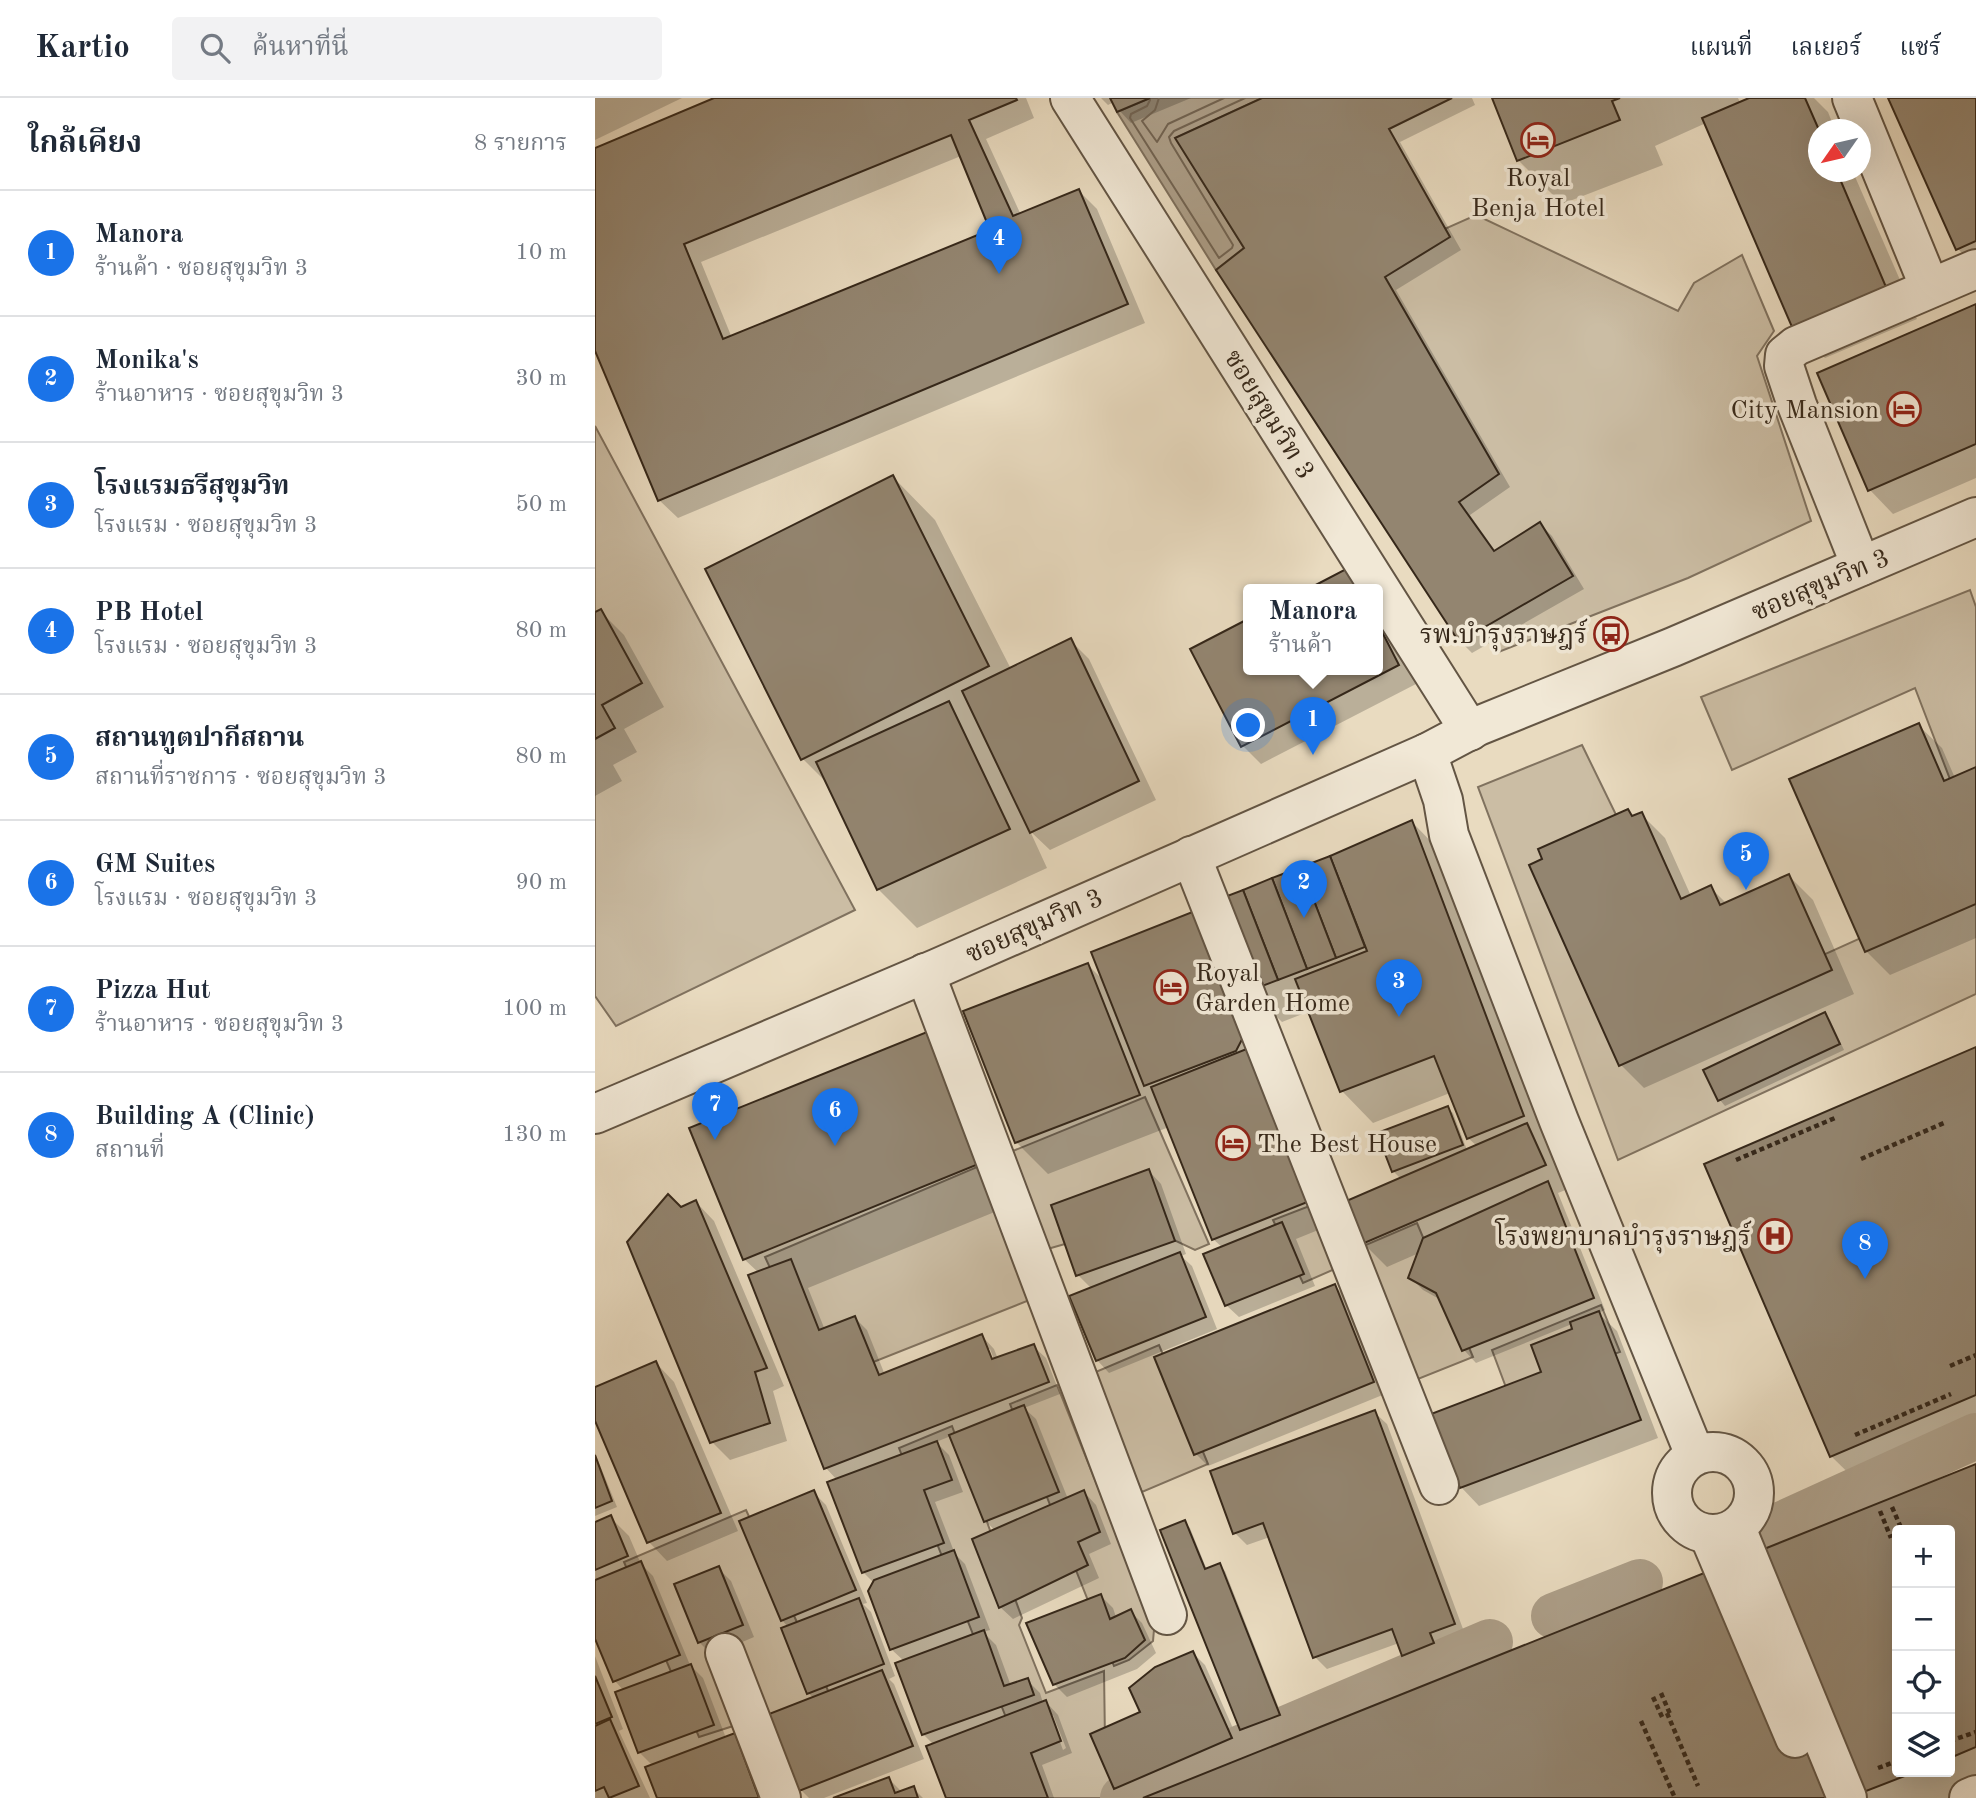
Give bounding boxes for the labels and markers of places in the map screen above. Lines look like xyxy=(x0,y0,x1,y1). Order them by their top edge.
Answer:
hotel icon: Royal Benja Hotel xyxy=(1519,121,1557,159)
place label: Royal Benja Hotel xyxy=(1471,166,1605,222)
pin: 4 xyxy=(976,216,1022,274)
hotel icon: City Mansion xyxy=(1885,390,1923,428)
place label: City Mansion xyxy=(1730,398,1879,424)
bus stop icon: รพ.บำรุงราษฎร์ xyxy=(1592,615,1630,653)
place label: รพ.บำรุงราษฎร์ xyxy=(1420,618,1587,652)
pin: 1 xyxy=(1290,697,1336,755)
pin: 5 xyxy=(1723,832,1769,890)
pin: 2 xyxy=(1281,860,1327,918)
pin: 3 xyxy=(1376,959,1422,1017)
place label: Royal Garden Home xyxy=(1195,961,1350,1017)
hotel icon: Royal Garden Home xyxy=(1152,968,1190,1006)
pin: 7 xyxy=(692,1082,738,1140)
pin: 6 xyxy=(812,1088,858,1146)
hotel icon: The Best House xyxy=(1214,1124,1252,1162)
place label: The Best House xyxy=(1257,1132,1437,1158)
hospital icon: โรงพยาบาลบำรุงราษฎร์ xyxy=(1756,1217,1794,1255)
place label: โรงพยาบาลบำรุงราษฎร์ xyxy=(1494,1218,1751,1254)
pin: 8 xyxy=(1842,1221,1888,1279)

